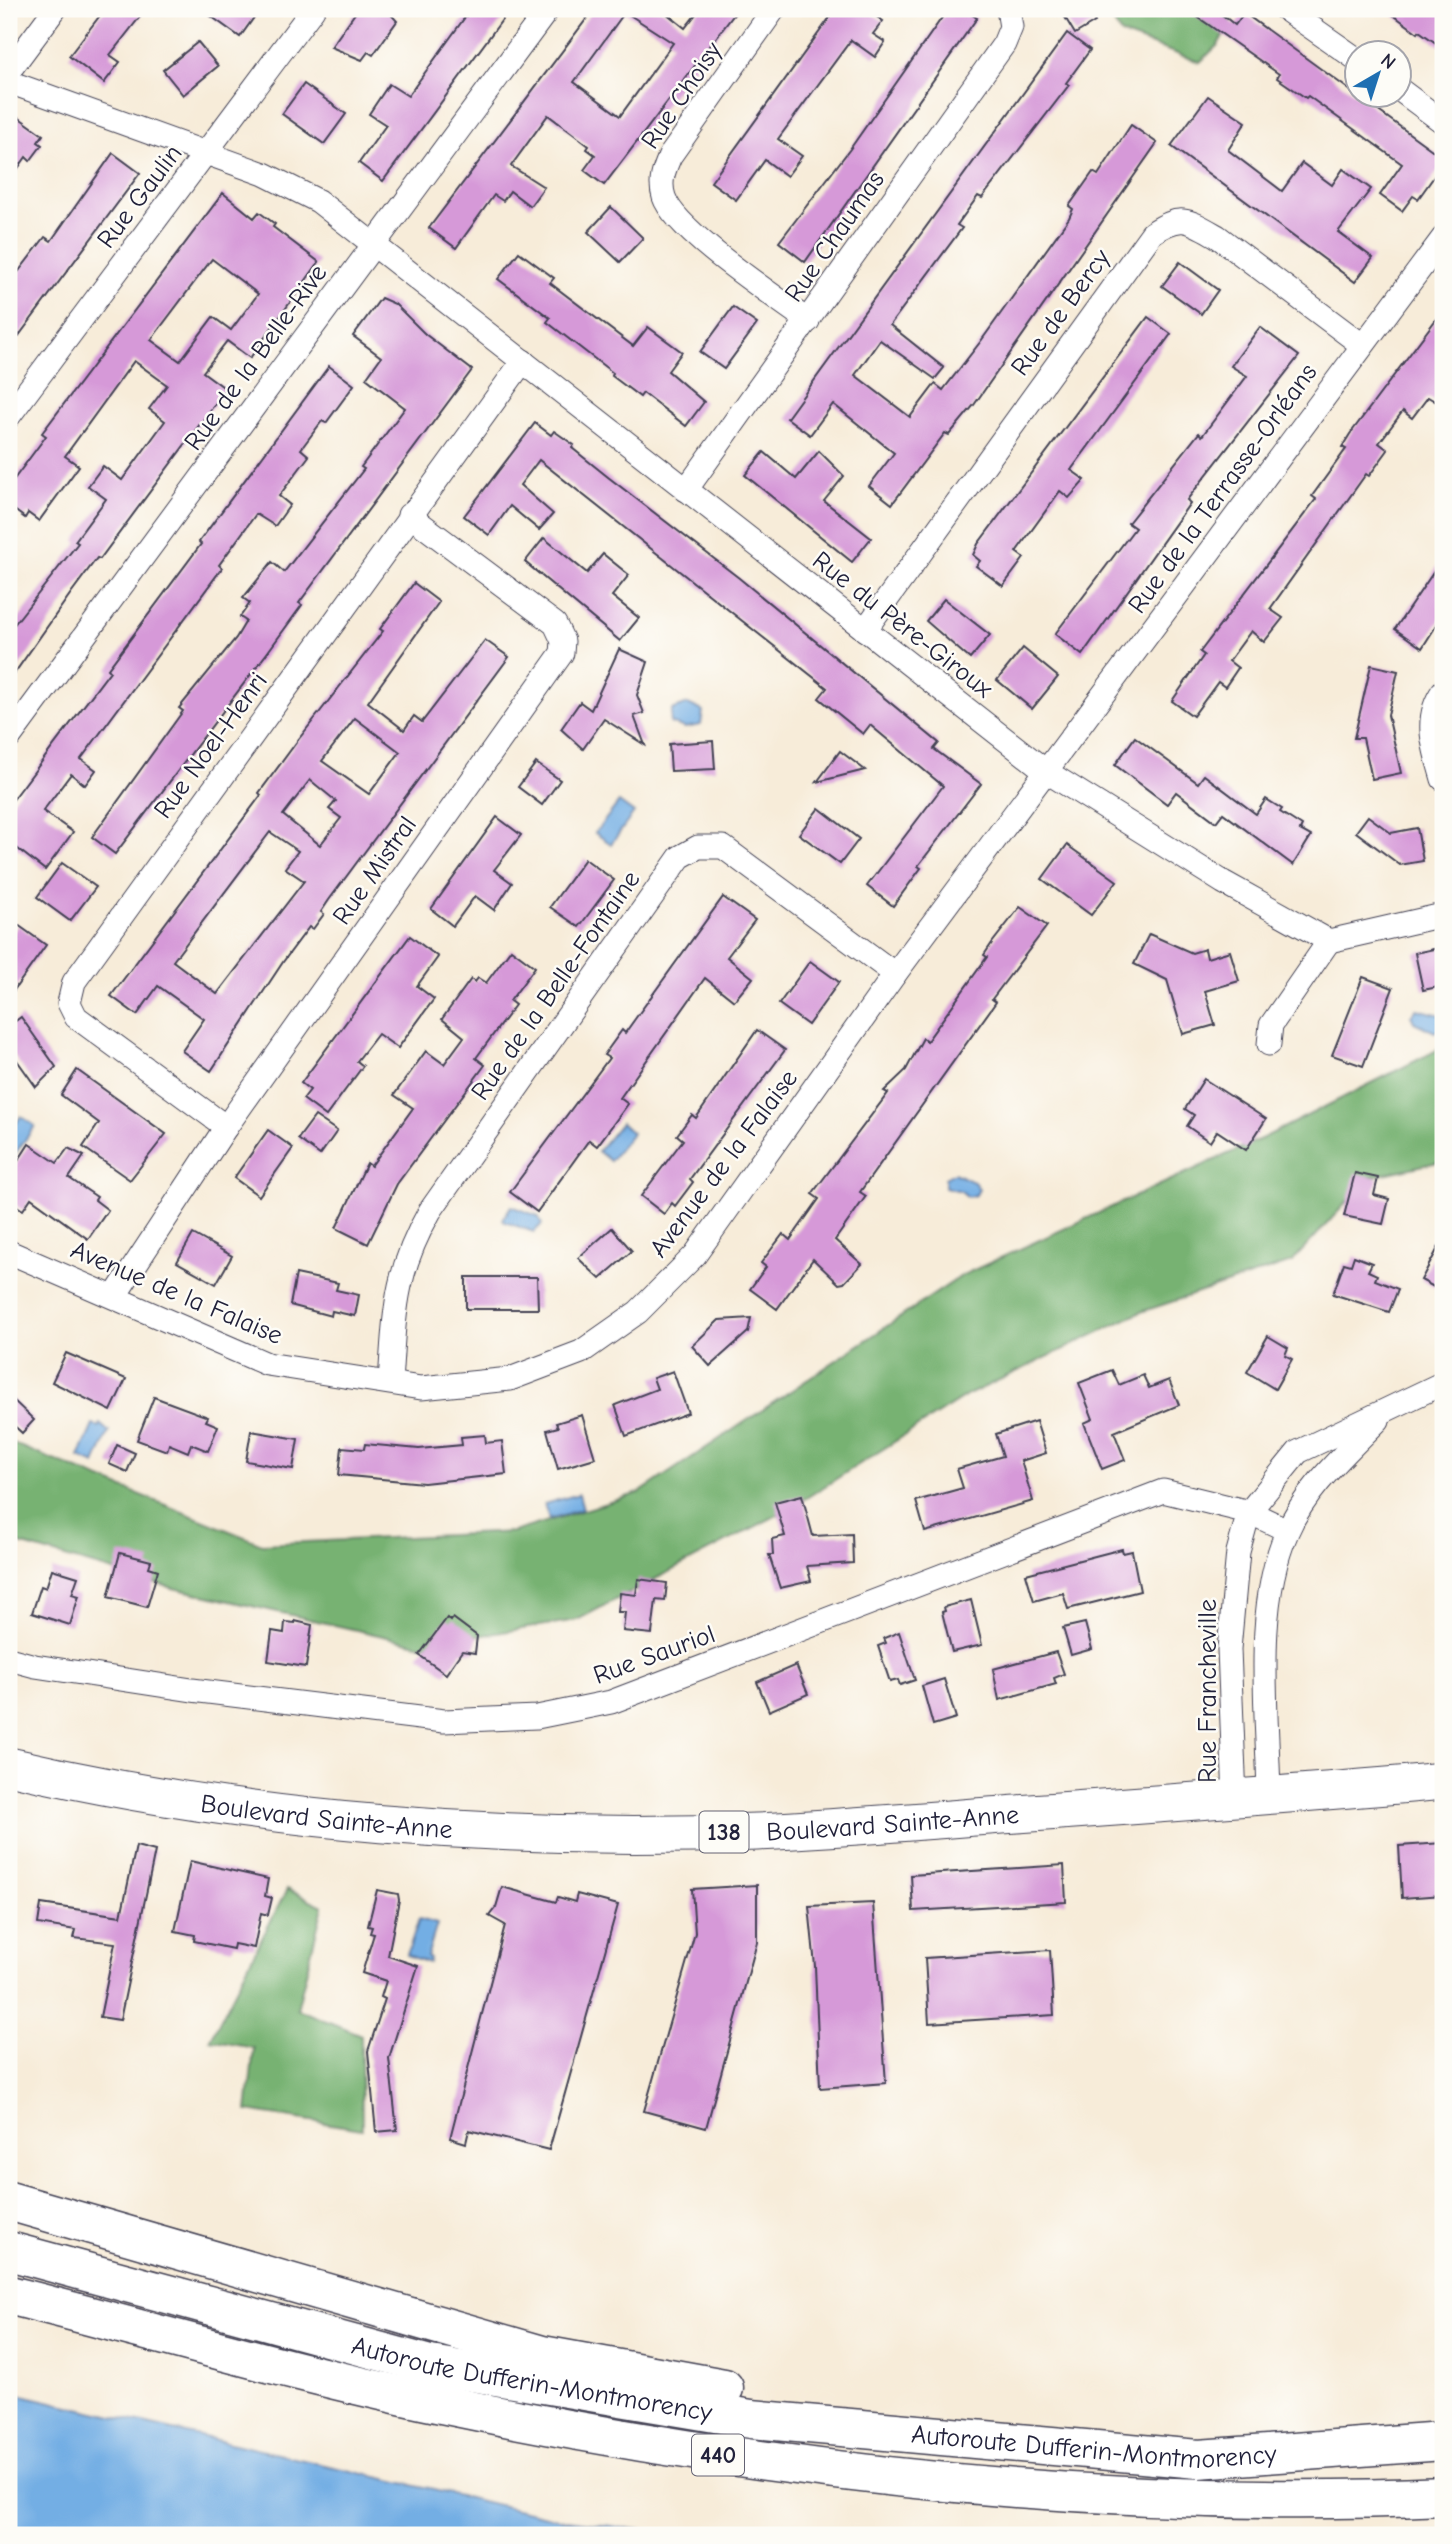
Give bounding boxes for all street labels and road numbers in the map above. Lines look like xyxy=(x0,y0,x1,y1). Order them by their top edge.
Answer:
street label: Rue Choisy xyxy=(635,36,729,155)
street label: Rue Gaulin xyxy=(91,139,188,254)
street label: Rue Chaumas xyxy=(779,165,891,308)
street label: Rue de Bercy xyxy=(1005,243,1117,382)
street label: Rue de la Belle-Rive xyxy=(178,259,333,456)
street label: Rue de la Terrasse-Orléans xyxy=(1122,358,1323,619)
street label: Rue du Père-Giroux xyxy=(807,545,999,705)
street label: Rue Noel-Henri xyxy=(148,667,274,824)
street label: Rue Mistral xyxy=(327,811,423,931)
street label: Rue de la Belle-Fontaine xyxy=(465,865,646,1106)
street label: Avenue de la Falaise xyxy=(644,1064,804,1263)
street label: Avenue de la Falaise xyxy=(66,1235,287,1351)
street label: Rue Francheville xyxy=(1193,1599,1223,1783)
street label: Rue Sauriol xyxy=(589,1619,719,1691)
street label: Boulevard Sainte-Anne xyxy=(199,1789,453,1845)
street label: Boulevard Sainte-Anne xyxy=(766,1800,1020,1848)
road number: 138 xyxy=(700,1812,748,1853)
street label: Autoroute Dufferin-Montmorency xyxy=(348,2331,715,2428)
street label: Autoroute Dufferin-Montmorency xyxy=(910,2419,1278,2475)
road number: 440 xyxy=(692,2434,744,2476)

